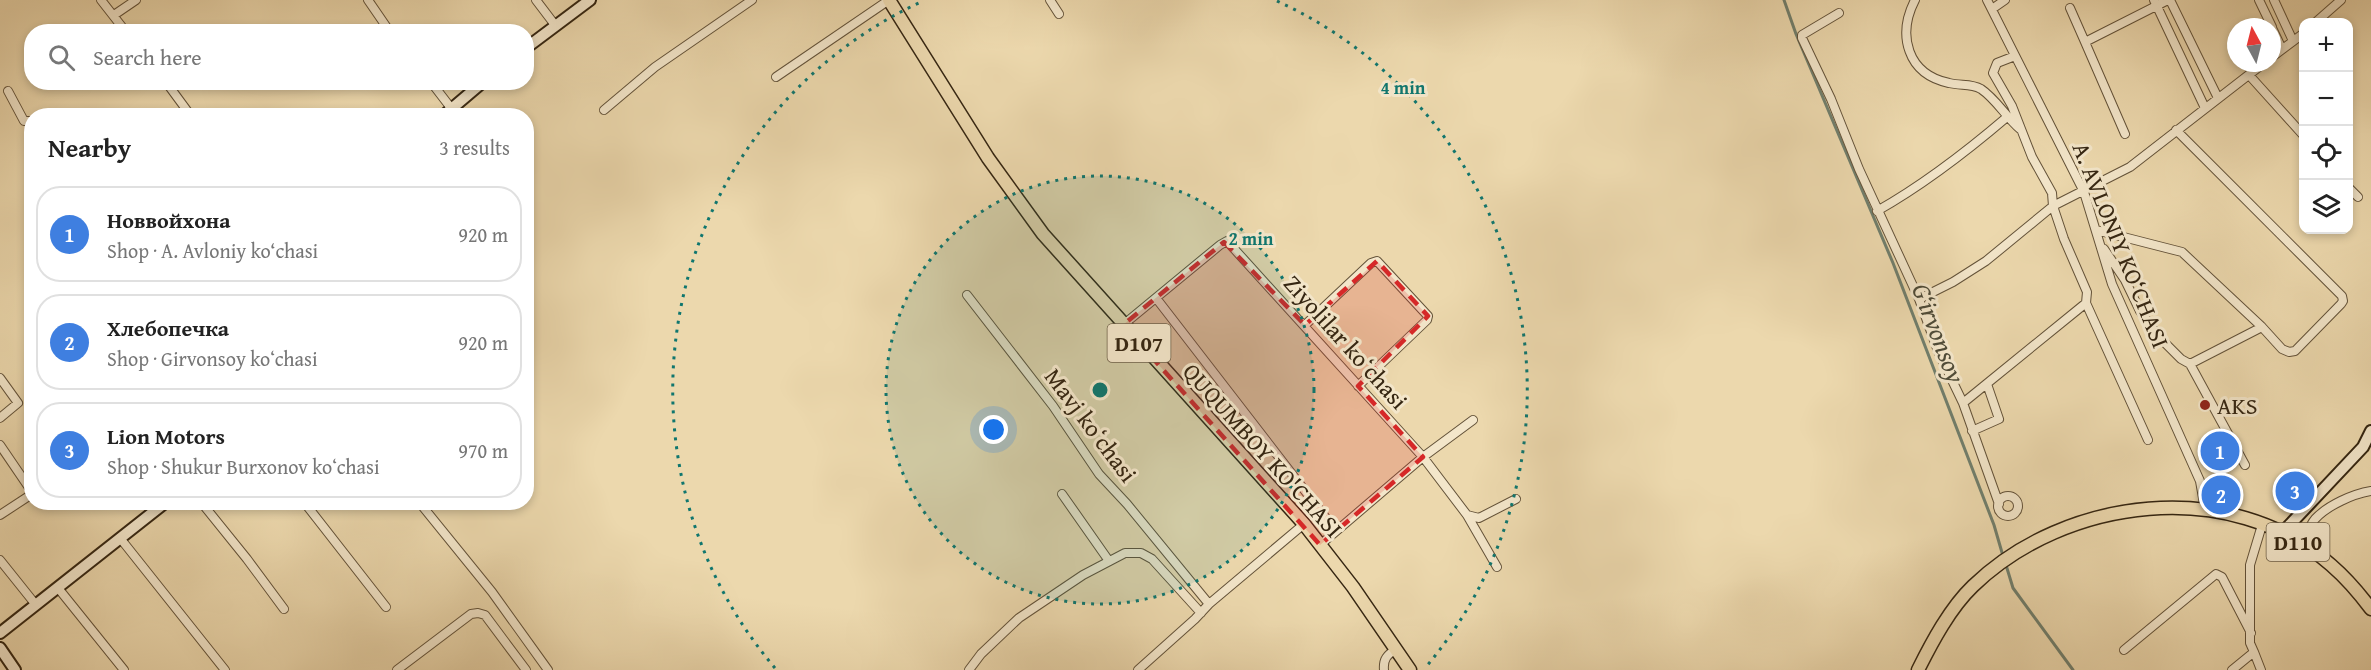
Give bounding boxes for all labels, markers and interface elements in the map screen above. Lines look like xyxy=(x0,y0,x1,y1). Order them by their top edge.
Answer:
north arrow xyxy=(2227,18,2281,72)
map controls xyxy=(2299,18,2353,234)
button: + xyxy=(2299,18,2353,72)
search box xyxy=(24,24,534,90)
icon: search xyxy=(45,41,78,74)
text: Search here xyxy=(93,41,202,73)
button: − xyxy=(2299,72,2353,126)
text: 4 min xyxy=(1381,74,1426,101)
button: locate xyxy=(2299,126,2353,180)
text: Nearby xyxy=(48,128,131,167)
text: 3 results xyxy=(439,133,510,162)
street label: A. AVLONIY KO‘CHASI xyxy=(2064,137,2178,353)
button: layers xyxy=(2299,180,2353,234)
text: Новвойхона xyxy=(107,204,231,236)
text: 1 xyxy=(64,220,75,249)
text: 920 m xyxy=(458,220,508,249)
text: 2 min xyxy=(1229,225,1274,252)
text: Shop · A. Avloniy ko‘chasi xyxy=(107,236,318,265)
street label: Ziyolilar koʻchasi xyxy=(1276,267,1416,417)
water label: G‘irvonsoy xyxy=(1902,277,1976,389)
text: Хлебопечка xyxy=(107,312,229,344)
road number: D107 xyxy=(1108,324,1170,362)
text: 2 xyxy=(64,328,75,357)
text: 920 m xyxy=(458,328,508,357)
text: Shop · Girvonsoy koʻchasi xyxy=(107,344,318,373)
street label: QUQUMBOY KO'CHASI xyxy=(1175,355,1351,545)
street label: Mavj koʻchasi xyxy=(1036,361,1146,490)
centre of rings xyxy=(1090,380,1110,400)
place label: AKS xyxy=(2217,388,2257,423)
marker: AKS xyxy=(2198,398,2212,412)
your location xyxy=(979,415,1008,444)
text: Lion Motors xyxy=(107,420,225,452)
pin: 1 xyxy=(2200,428,2240,474)
text: 3 xyxy=(64,436,75,465)
text: 970 m xyxy=(458,436,508,465)
text: Shop · Shukur Burxonov koʻchasi xyxy=(107,452,380,481)
pin: 3 xyxy=(2276,468,2314,514)
pin: 2 xyxy=(2202,472,2240,518)
road number: D110 xyxy=(2266,523,2330,561)

